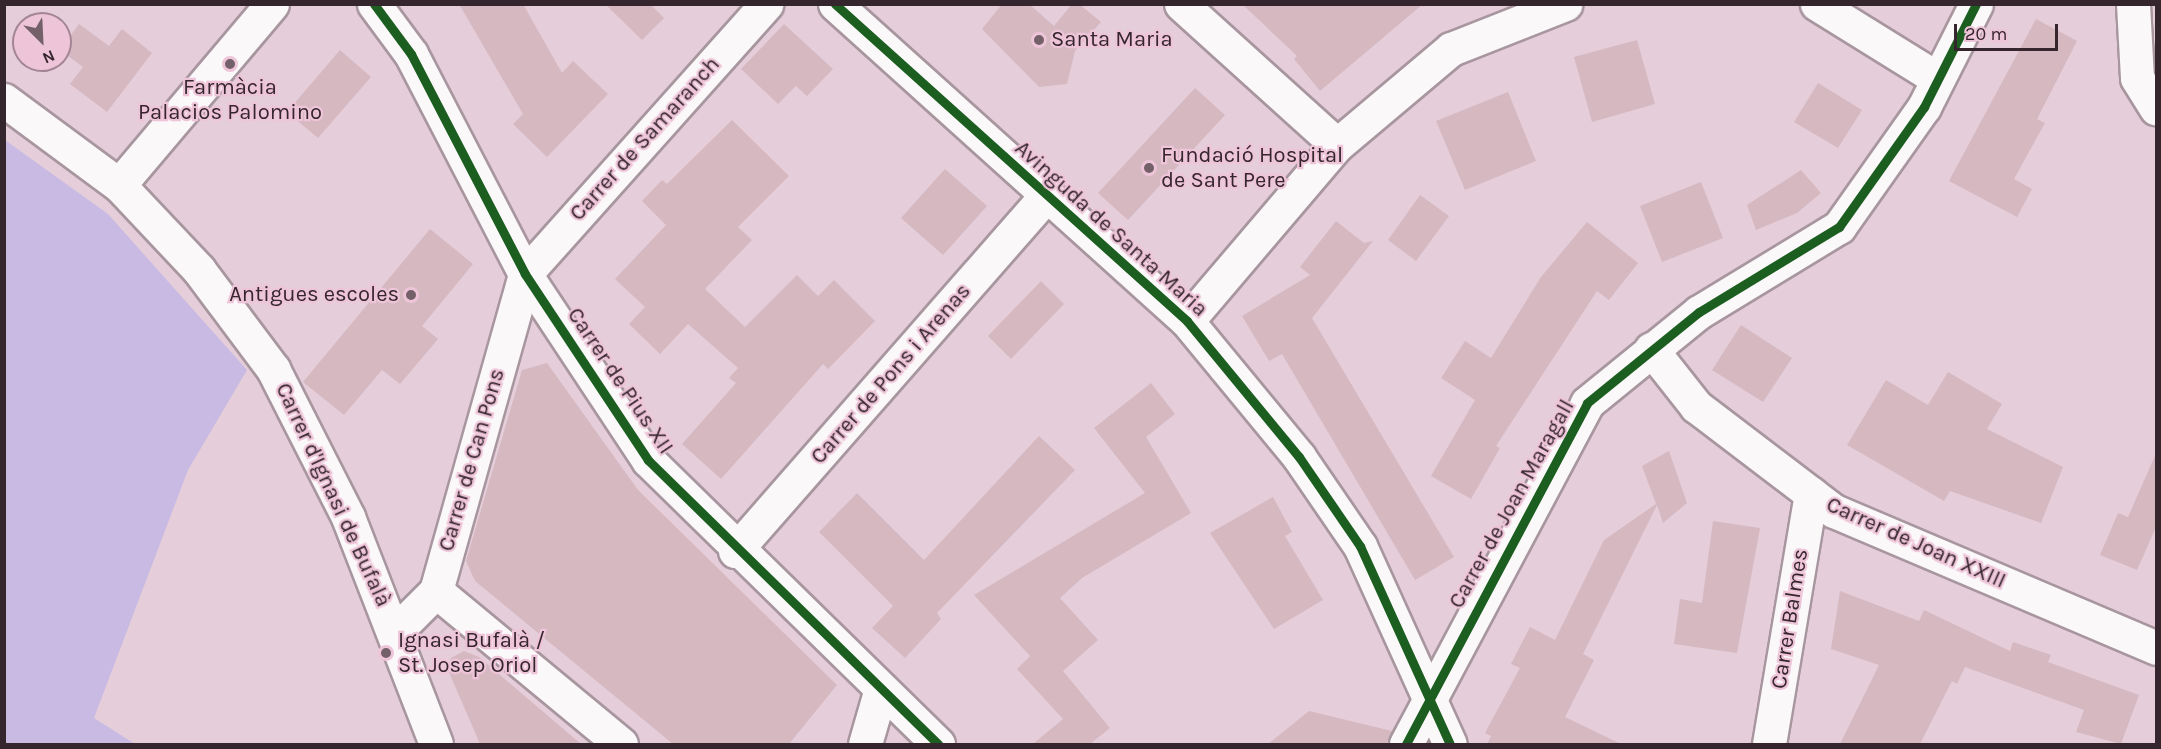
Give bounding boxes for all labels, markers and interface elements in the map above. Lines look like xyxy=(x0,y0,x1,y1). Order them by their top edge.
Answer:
north arrow xyxy=(12,12,72,72)
scale bar xyxy=(1957,12,2060,50)
text: 20 m xyxy=(1965,23,2007,45)
place label: Santa Maria xyxy=(1051,27,1173,53)
marker: Santa Maria xyxy=(1032,33,1046,47)
text: N xyxy=(40,46,58,68)
street label: Carrer de Samaranch xyxy=(564,52,726,226)
marker: Farmàcia Palacios Palomino xyxy=(223,57,237,71)
place label: Farmàcia Palacios Palomino xyxy=(138,74,322,125)
street label: Avinguda de Santa Maria xyxy=(1009,135,1213,323)
place label: Fundació Hospital de Sant Pere xyxy=(1161,142,1343,194)
marker: Fundació Hospital de Sant Pere xyxy=(1142,161,1156,175)
street label: Carrer de Pons i Arenas xyxy=(805,278,977,470)
place label: Antigues escoles xyxy=(229,282,399,308)
marker: Antigues escoles xyxy=(404,288,418,302)
street label: Carrer de Pius XII xyxy=(561,303,679,459)
street label: Carrer de Can Pons xyxy=(433,366,511,554)
street label: Carrer d'Ignasi de Bufalà xyxy=(270,379,396,611)
street label: Carrer de Joan Maragall xyxy=(1444,395,1580,613)
street label: Carrer de Joan XXIII xyxy=(1822,492,2010,594)
street label: Carrer Balmes xyxy=(1766,547,1814,691)
place label: Ignasi Bufalà / St. Josep Oriol xyxy=(398,627,545,678)
marker: Ignasi Bufalà / St. Josep Oriol xyxy=(379,646,393,660)

